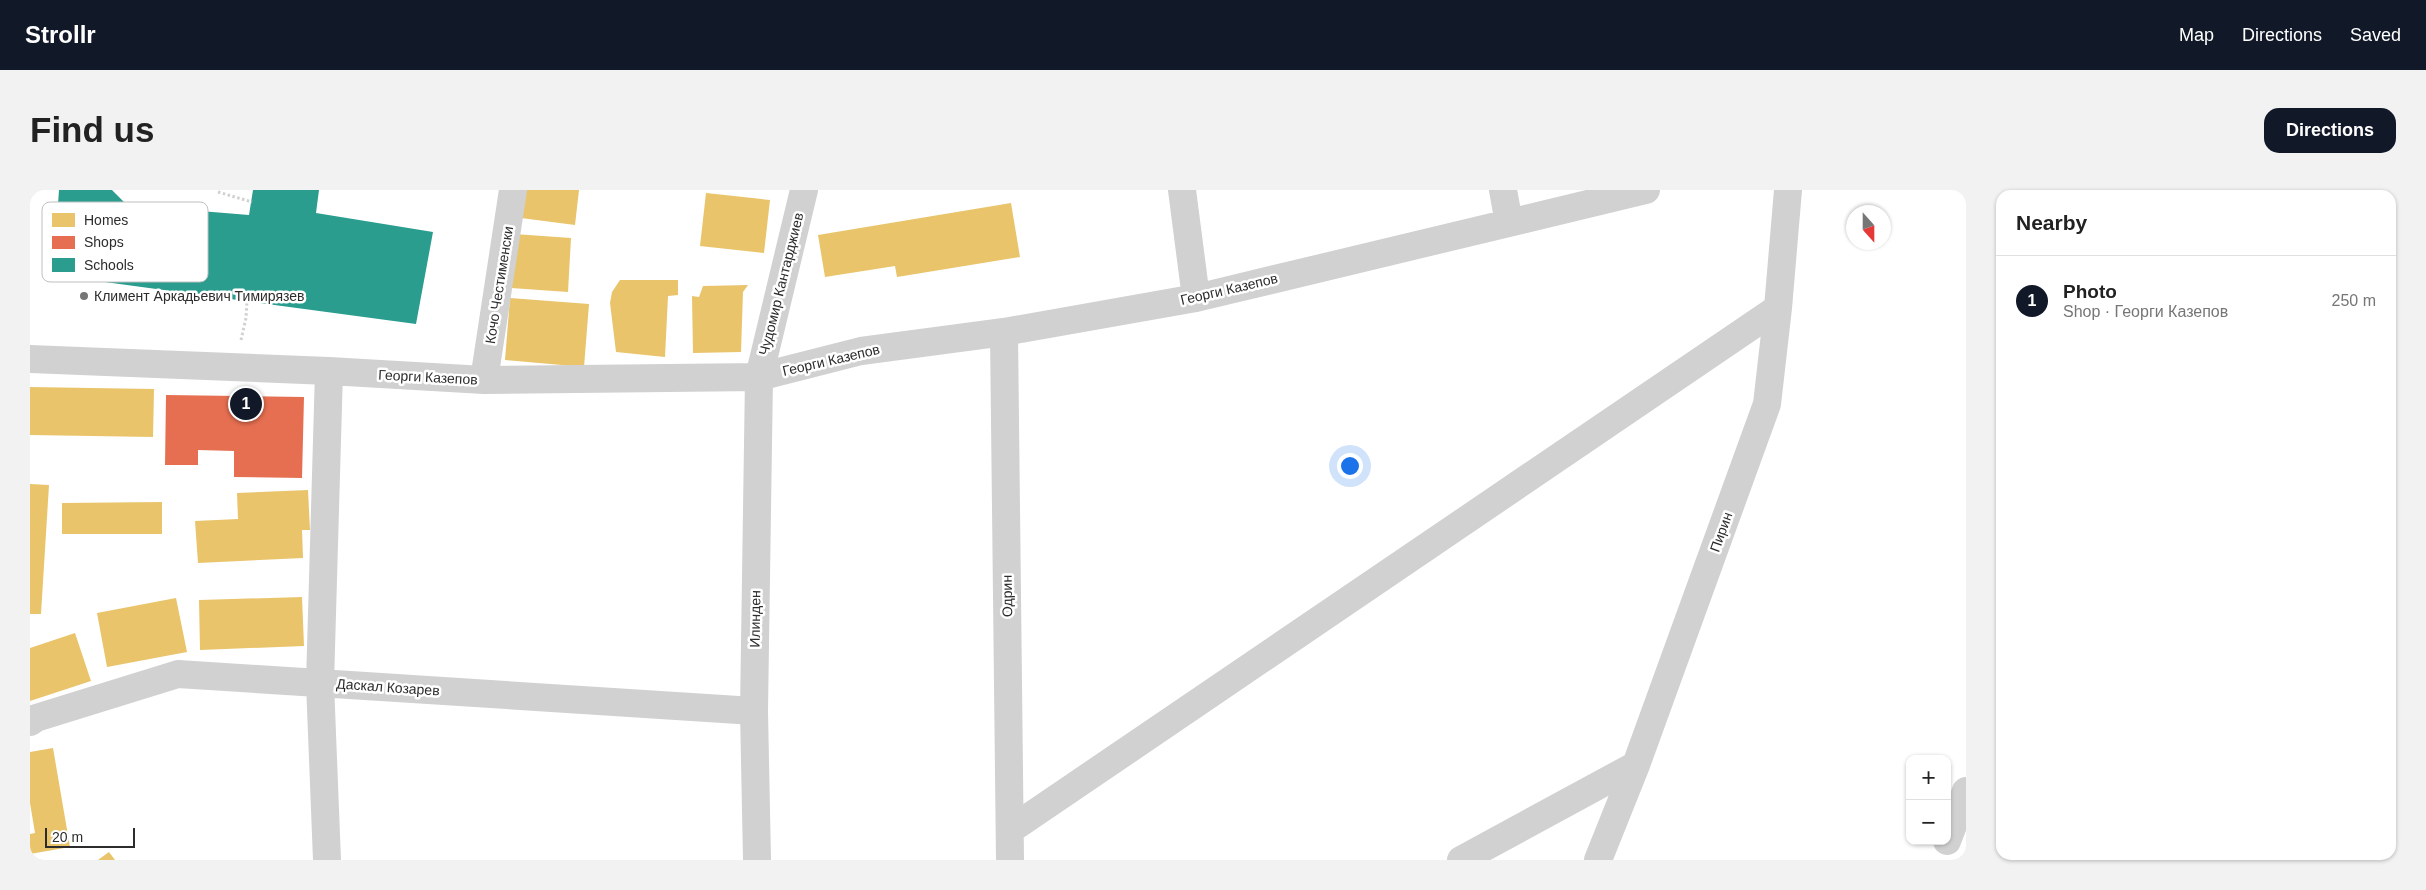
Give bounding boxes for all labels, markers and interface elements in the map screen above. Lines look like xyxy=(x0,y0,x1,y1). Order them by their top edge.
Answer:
text: Strollr xyxy=(25,21,96,48)
text: Map xyxy=(2179,25,2214,45)
text: Directions xyxy=(2242,25,2322,45)
text: Saved xyxy=(2350,25,2401,45)
button: Directions xyxy=(2264,108,2396,153)
text: Find us xyxy=(30,110,154,149)
legend xyxy=(42,202,208,282)
north arrow xyxy=(1846,205,1891,250)
street label: Чудомир Кантарджиев xyxy=(755,211,807,357)
text: Nearby xyxy=(2016,211,2087,234)
text: Homes xyxy=(84,212,128,228)
street label: Кочо Честименски xyxy=(482,225,516,345)
text: Shops xyxy=(84,234,124,250)
text: Schools xyxy=(84,257,134,273)
street label: Георги Казепов xyxy=(1179,270,1279,308)
text: Photo xyxy=(2063,281,2117,302)
place label: Климент Аркадьевич Тимирязев xyxy=(94,288,305,304)
marker: Климент Аркадьевич Тимирязев xyxy=(78,290,90,302)
text: 1 xyxy=(2028,292,2036,309)
text: 250 m xyxy=(2332,292,2376,309)
text: Shop · Георги Казепов xyxy=(2063,303,2228,320)
street label: Георги Казепов xyxy=(781,341,881,379)
street label: Георги Казепов xyxy=(378,366,478,388)
pin: 1 xyxy=(230,385,262,423)
your location xyxy=(1337,453,1363,479)
street label: Пирин xyxy=(1706,510,1736,554)
street label: Одрин xyxy=(999,575,1015,617)
street label: Илинден xyxy=(746,590,764,648)
street label: Даскал Козарев xyxy=(336,675,440,699)
map controls xyxy=(1906,755,1951,845)
button: + xyxy=(1906,755,1951,800)
button: − xyxy=(1906,800,1951,845)
scale bar xyxy=(45,825,135,848)
text: 20 m xyxy=(52,829,83,845)

